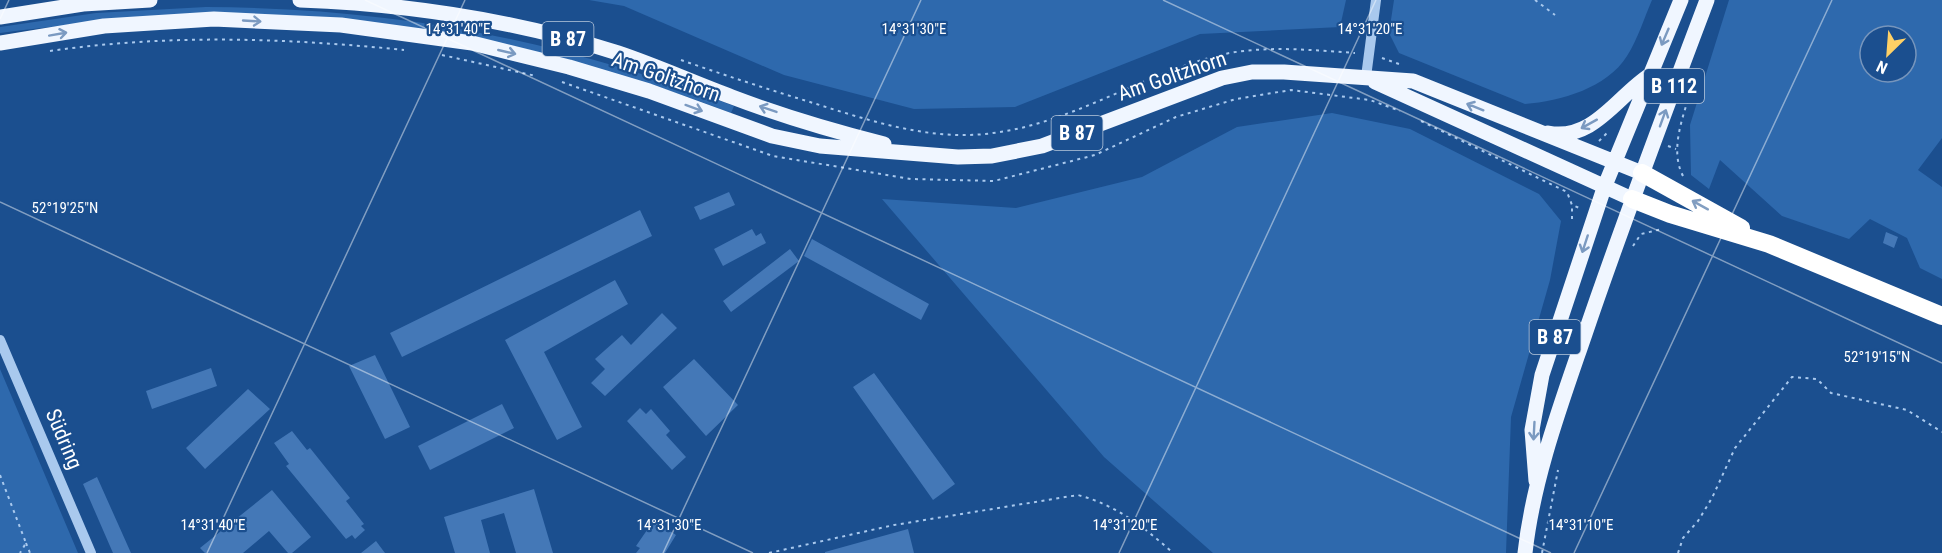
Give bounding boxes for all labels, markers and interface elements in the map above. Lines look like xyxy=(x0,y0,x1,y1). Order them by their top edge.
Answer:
one-way arrow xyxy=(241,15,261,26)
text: 14°31'40"E xyxy=(426,20,490,38)
text: 14°31'30"E xyxy=(882,20,946,38)
text: 14°31'20"E xyxy=(1338,20,1402,38)
road number: B 87 xyxy=(542,22,594,56)
north arrow xyxy=(1858,24,1918,84)
one-way arrow xyxy=(47,28,67,39)
one-way arrow xyxy=(1659,28,1670,46)
one-way arrow xyxy=(498,46,517,58)
street label: Am Goltzhorn xyxy=(1115,46,1229,106)
street label: Am Goltzhorn xyxy=(609,47,723,107)
text: N xyxy=(1873,56,1890,78)
road number: B 112 xyxy=(1644,69,1704,103)
one-way arrow xyxy=(1467,101,1485,112)
one-way arrow xyxy=(684,103,703,114)
one-way arrow xyxy=(759,103,778,114)
one-way arrow xyxy=(1658,109,1669,128)
road number: B 87 xyxy=(1052,116,1102,150)
one-way arrow xyxy=(1581,118,1598,130)
text: 52°19'25"N xyxy=(32,199,98,217)
one-way arrow xyxy=(1692,199,1709,211)
one-way arrow xyxy=(1579,234,1590,253)
road number: B 87 xyxy=(1530,320,1580,354)
text: 52°19'15"N xyxy=(1844,348,1910,366)
street label: Südring xyxy=(41,405,87,473)
one-way arrow xyxy=(1528,420,1539,440)
text: 14°31'40"E xyxy=(181,516,245,534)
text: 14°31'30"E xyxy=(637,516,701,534)
text: 14°31'20"E xyxy=(1093,516,1157,534)
text: 14°31'10"E xyxy=(1549,516,1613,534)

